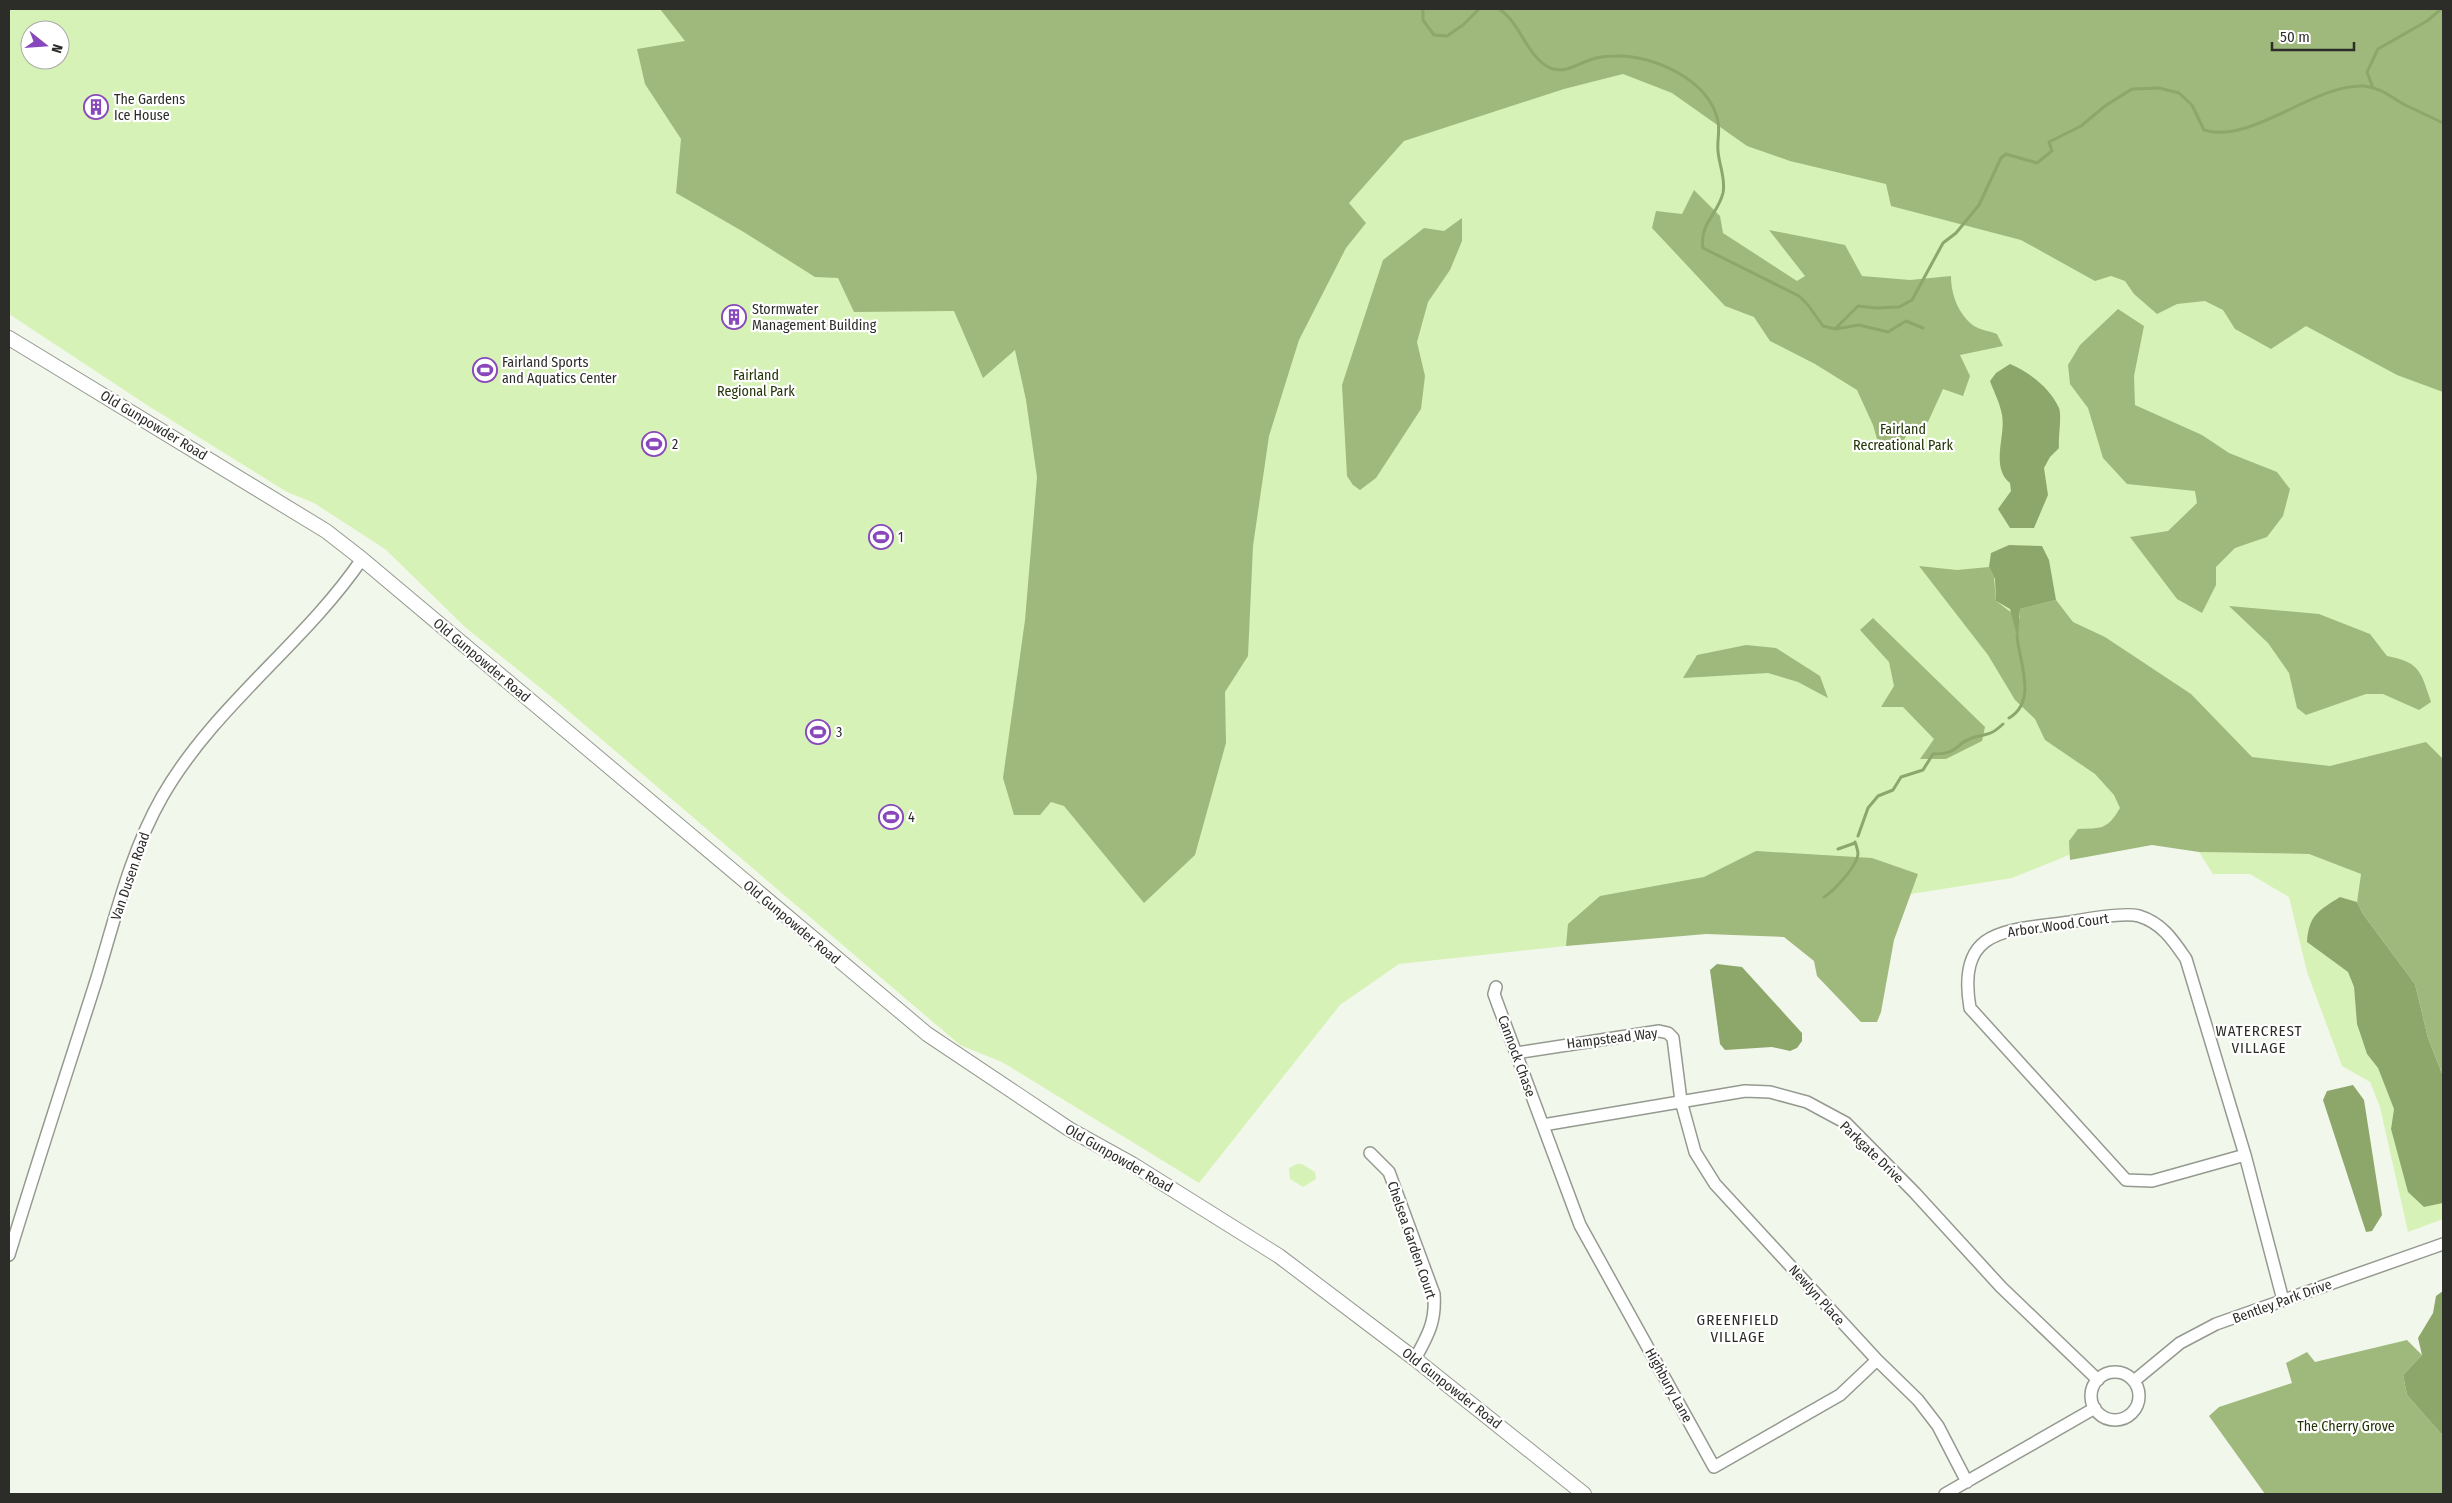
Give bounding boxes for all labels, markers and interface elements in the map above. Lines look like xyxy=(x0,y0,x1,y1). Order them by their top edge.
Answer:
north arrow xyxy=(20,20,70,70)
scale bar xyxy=(2272,20,2354,52)
text: 50 m xyxy=(2280,28,2310,46)
text: N xyxy=(48,42,66,55)
place label: The Gardens Ice House xyxy=(114,91,185,124)
building icon: The Gardens Ice House xyxy=(83,94,109,120)
place label: Stormwater Management Building xyxy=(752,301,877,334)
building icon: Stormwater Management Building xyxy=(721,304,747,330)
place label: Fairland Sports and Aquatics Center xyxy=(502,354,617,387)
sports icon: Fairland Sports and Aquatics Center xyxy=(472,357,498,383)
park label: Fairland Regional Park xyxy=(717,367,795,400)
street label: Old Gunpowder Road xyxy=(97,387,210,464)
park label: Fairland Recreational Park xyxy=(1853,421,1953,454)
sports icon: 2 xyxy=(641,431,667,457)
place label: 2 xyxy=(672,436,678,453)
sports icon: 1 xyxy=(868,524,894,550)
place label: 1 xyxy=(898,529,903,546)
street label: Old Gunpowder Road xyxy=(430,615,534,706)
sports icon: 3 xyxy=(805,719,831,745)
place label: 3 xyxy=(836,724,842,741)
sports icon: 4 xyxy=(878,804,904,830)
place label: 4 xyxy=(908,809,915,826)
street label: Van Dusen Road xyxy=(107,830,154,922)
street label: Old Gunpowder Road xyxy=(740,877,844,968)
street label: Arbor Wood Court xyxy=(2006,910,2110,941)
street label: Cannock Chase xyxy=(1494,1013,1539,1099)
district label: WATERCREST VILLAGE xyxy=(2215,1022,2303,1057)
street label: Hampstead Way xyxy=(1566,1024,1659,1052)
street label: Parkgate Drive xyxy=(1836,1118,1907,1187)
street label: Old Gunpowder Road xyxy=(1062,1121,1176,1196)
street label: Chelsea Garden Court xyxy=(1383,1179,1440,1302)
street label: Newlyn Place xyxy=(1785,1262,1848,1329)
street label: Bentley Park Drive xyxy=(2230,1276,2334,1327)
district label: GREENFIELD VILLAGE xyxy=(1697,1311,1779,1346)
street label: Old Gunpowder Road xyxy=(1399,1344,1505,1433)
street label: Highbury Lane xyxy=(1641,1345,1696,1425)
park label: The Cherry Grove xyxy=(2297,1418,2395,1435)

